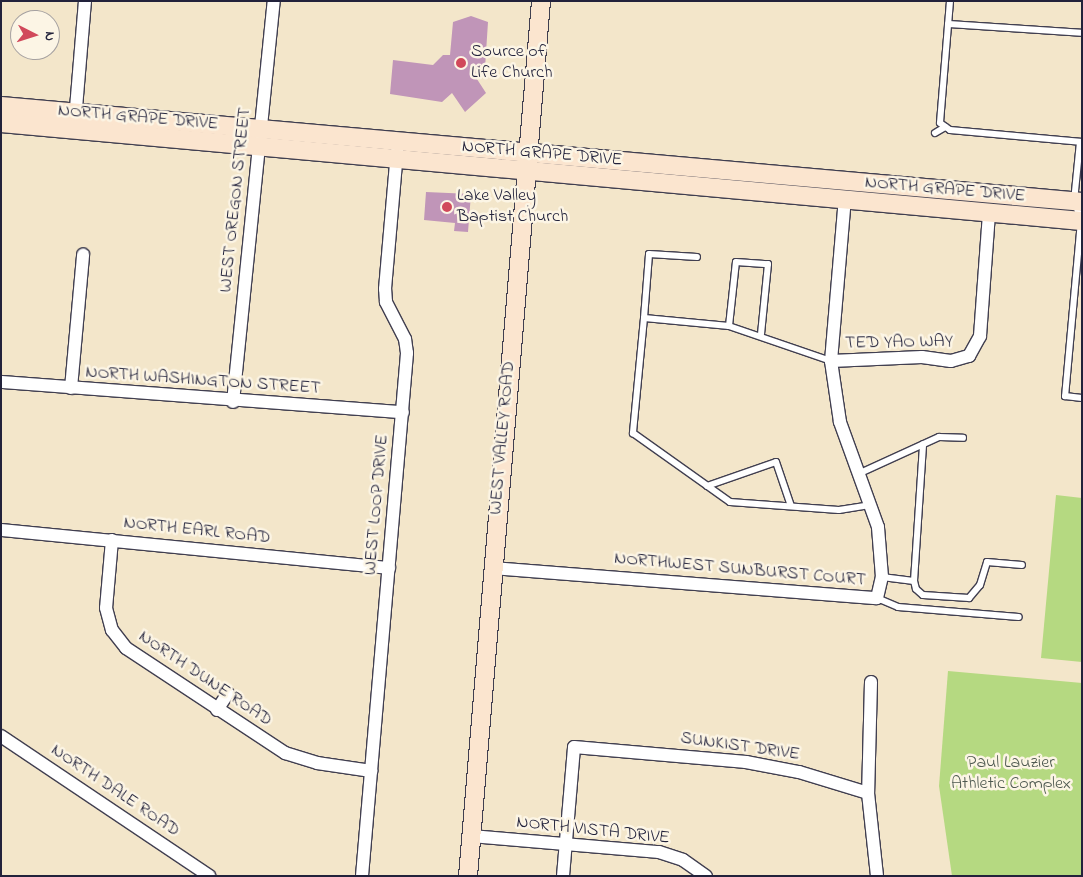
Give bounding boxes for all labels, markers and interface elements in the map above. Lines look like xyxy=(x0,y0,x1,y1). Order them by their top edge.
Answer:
north arrow xyxy=(10,10,60,60)
text: N xyxy=(39,31,60,42)
place label: Source of Life Church xyxy=(471,42,553,84)
marker: Source of Life Church xyxy=(455,57,467,69)
street label: NORTH GRAPE DRIVE xyxy=(57,100,219,136)
street label: WEST OREGON STREET xyxy=(216,106,256,294)
street label: NORTH GRAPE DRIVE xyxy=(461,136,623,172)
street label: NORTH GRAPE DRIVE xyxy=(864,172,1026,208)
place label: Lake Valley Baptist Church xyxy=(457,186,568,228)
marker: Lake Valley Baptist Church xyxy=(441,201,453,213)
street label: TED YAO WAY xyxy=(845,331,953,355)
street label: WEST VALLEY ROAD xyxy=(486,360,520,516)
street label: NORTH WASHINGTON STREET xyxy=(85,362,321,400)
street label: WEST LOOP DRIVE xyxy=(360,434,394,576)
street label: NORTH EARL ROAD xyxy=(123,513,271,549)
street label: NORTHWEST SUNBURST COURT xyxy=(613,548,867,592)
street label: NORTH DUNE ROAD xyxy=(134,626,276,732)
street label: SUNKIST DRIVE xyxy=(679,728,801,766)
street label: NORTH DALE ROAD xyxy=(46,740,184,842)
park label: Paul Lauzier Athletic Complex xyxy=(951,753,1071,796)
street label: NORTH VISTA DRIVE xyxy=(515,812,671,850)

